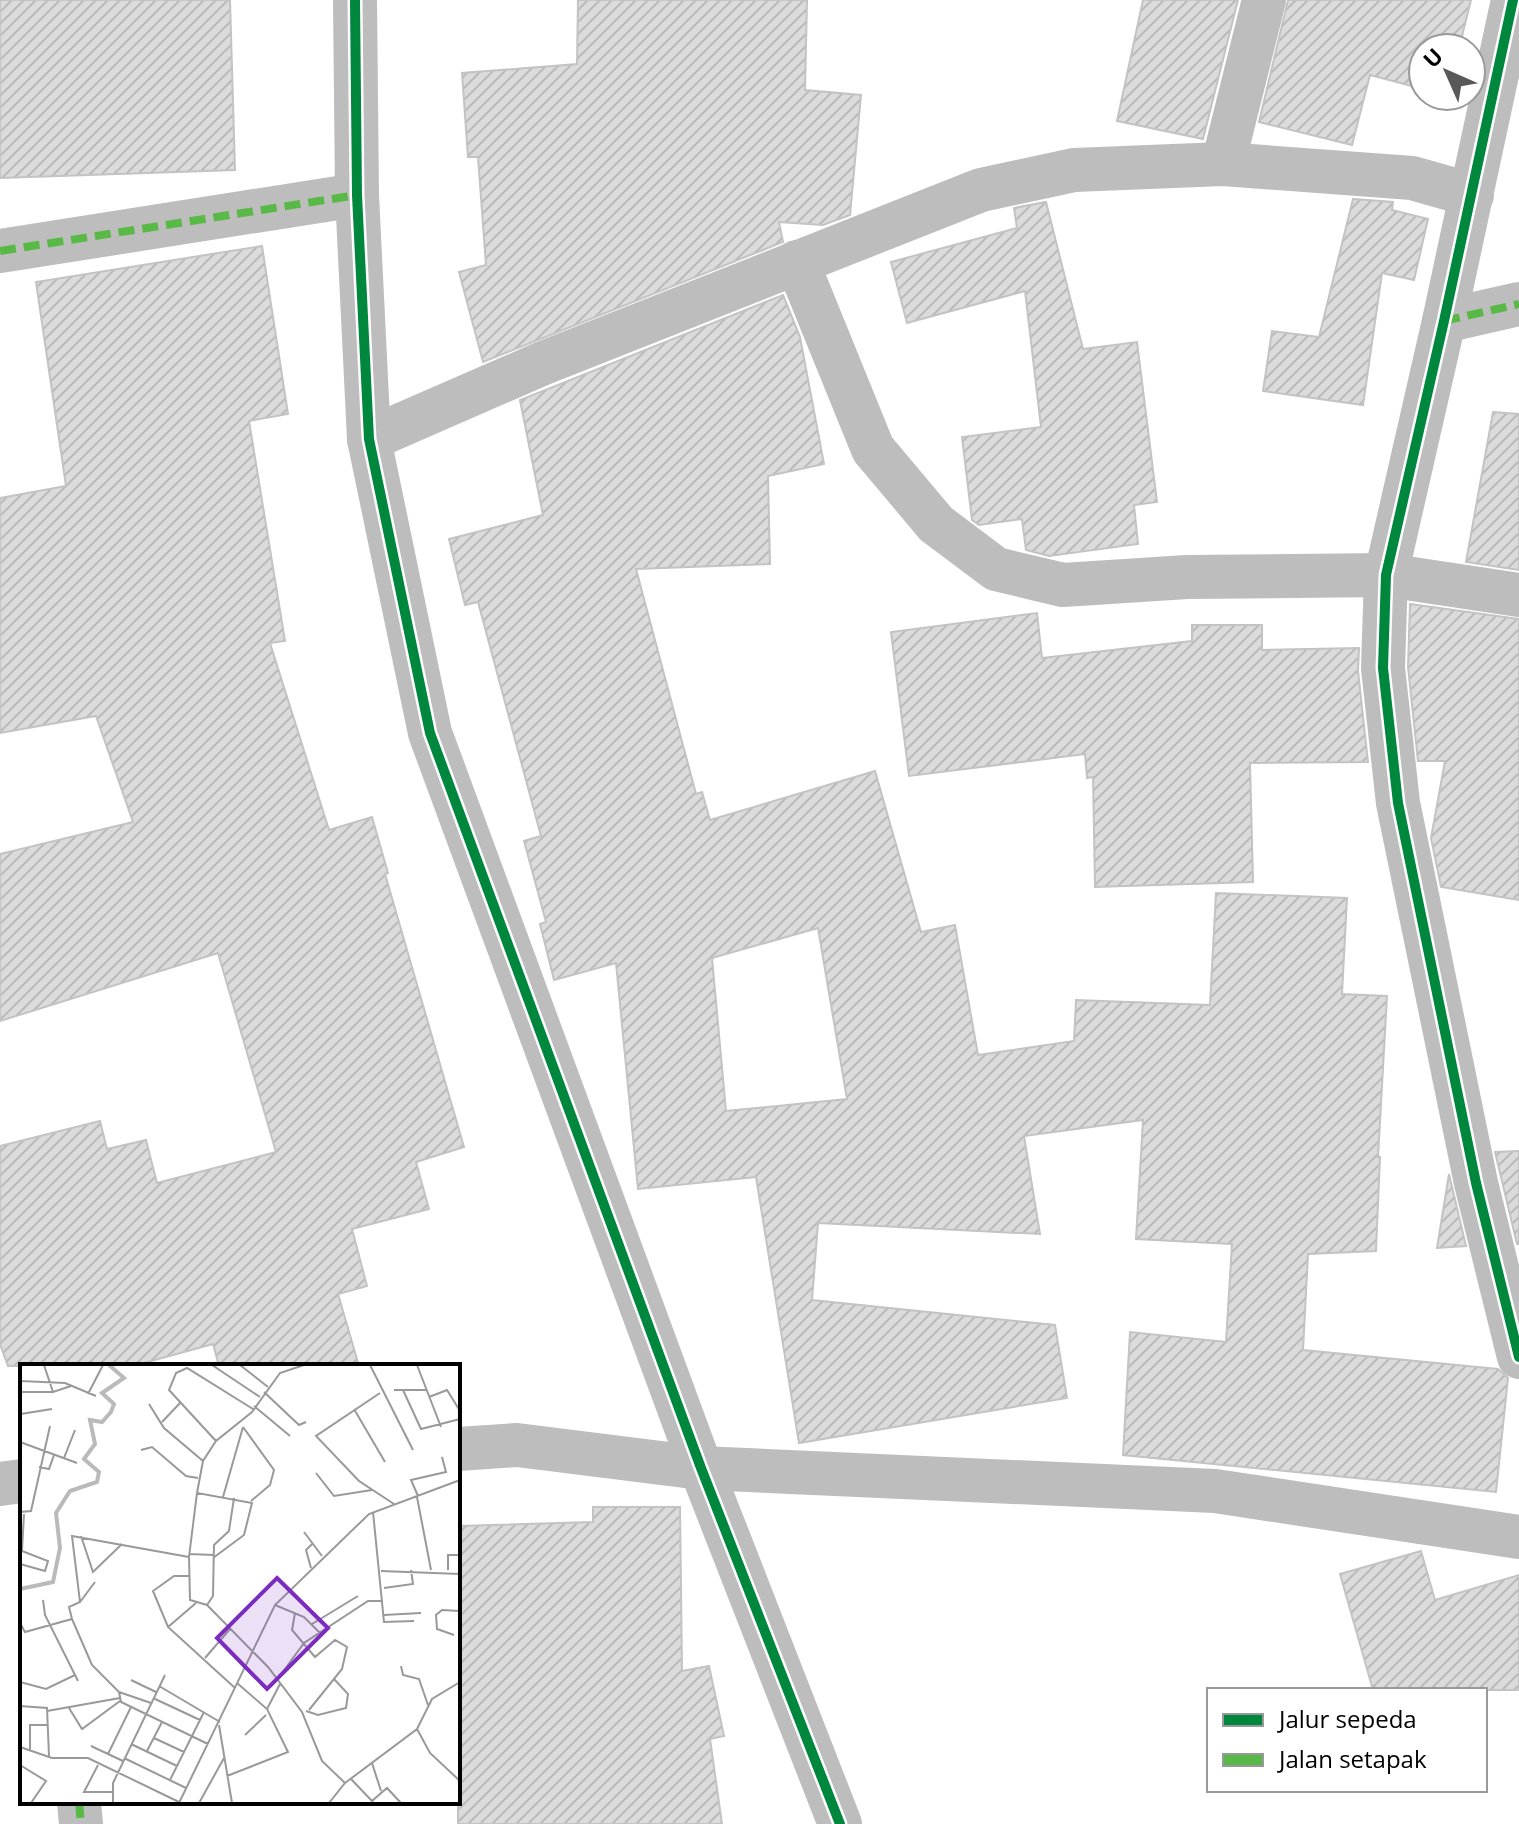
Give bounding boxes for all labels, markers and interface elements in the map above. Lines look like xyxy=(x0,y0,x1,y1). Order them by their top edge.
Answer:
north arrow xyxy=(1407,32,1487,112)
text: U xyxy=(1416,41,1449,74)
inset map xyxy=(20,1364,460,1804)
legend xyxy=(1207,1688,1487,1792)
text: Jalur sepeda xyxy=(1277,1702,1417,1735)
text: Jalan setapak xyxy=(1277,1742,1427,1775)

